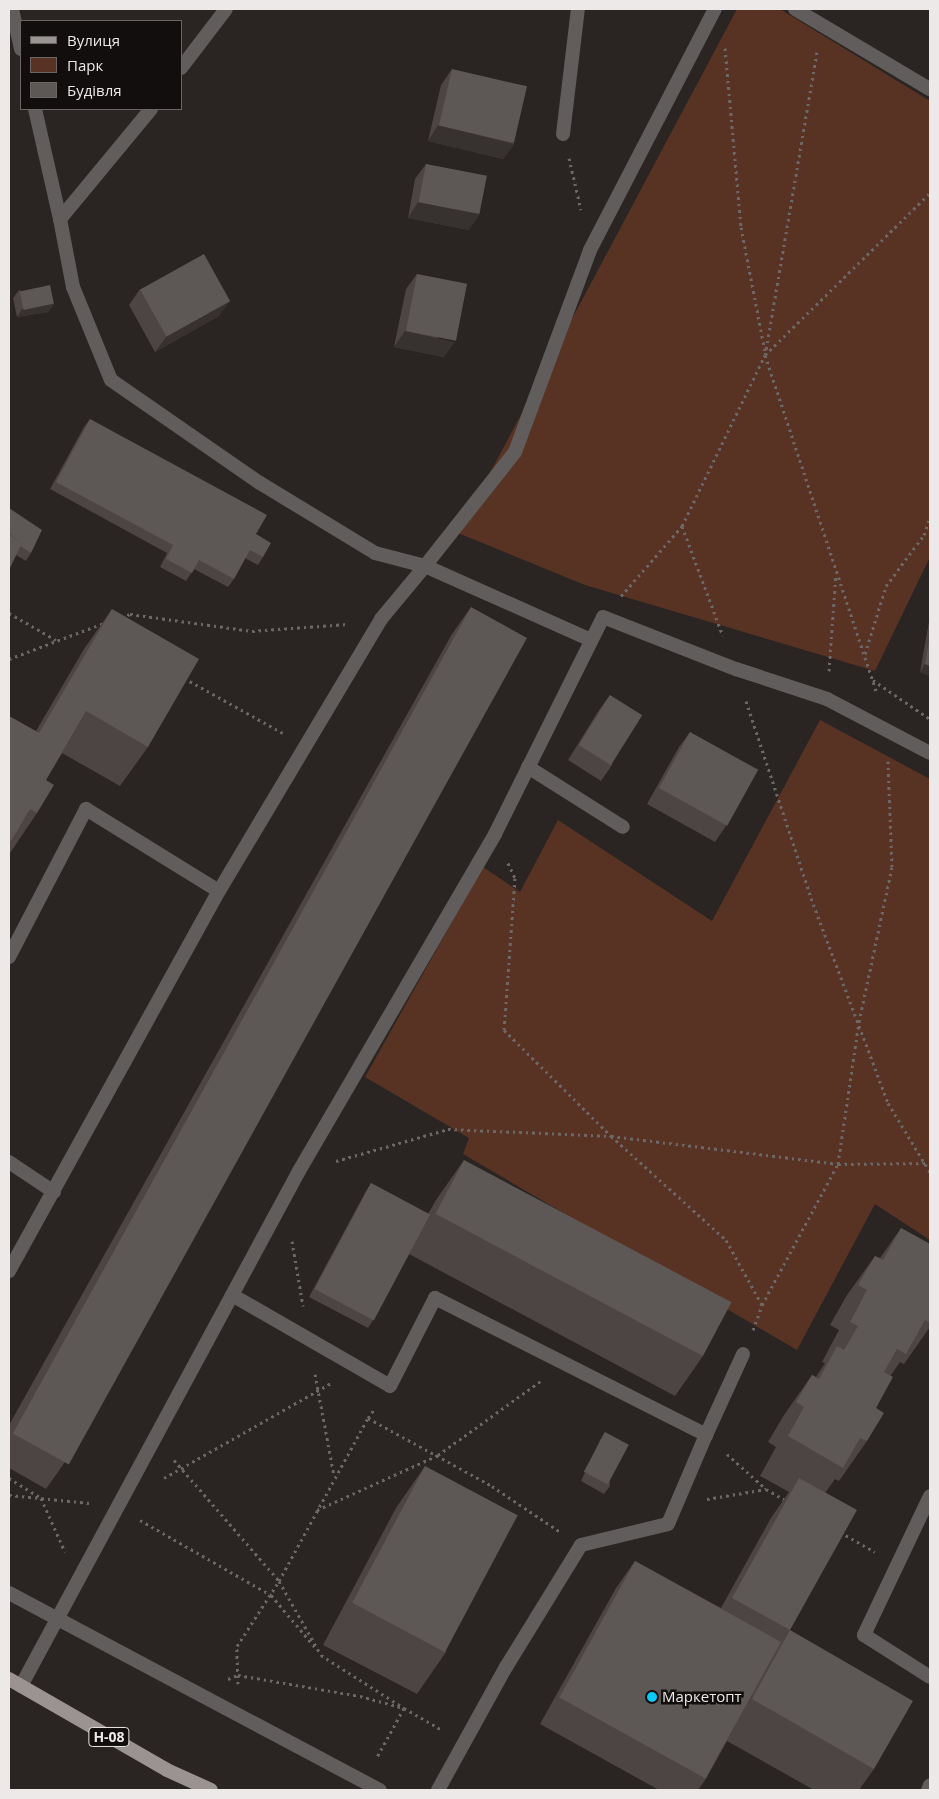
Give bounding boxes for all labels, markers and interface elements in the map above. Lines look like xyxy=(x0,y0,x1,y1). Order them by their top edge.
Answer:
legend xyxy=(20,20,182,110)
text: Вулиця xyxy=(67,30,120,50)
text: Парк xyxy=(67,55,103,75)
text: Будівля xyxy=(67,80,122,100)
place label: Маркетопт xyxy=(662,1688,742,1706)
marker: Маркетопт xyxy=(646,1691,658,1703)
road number: Н-08 xyxy=(88,1725,130,1748)

